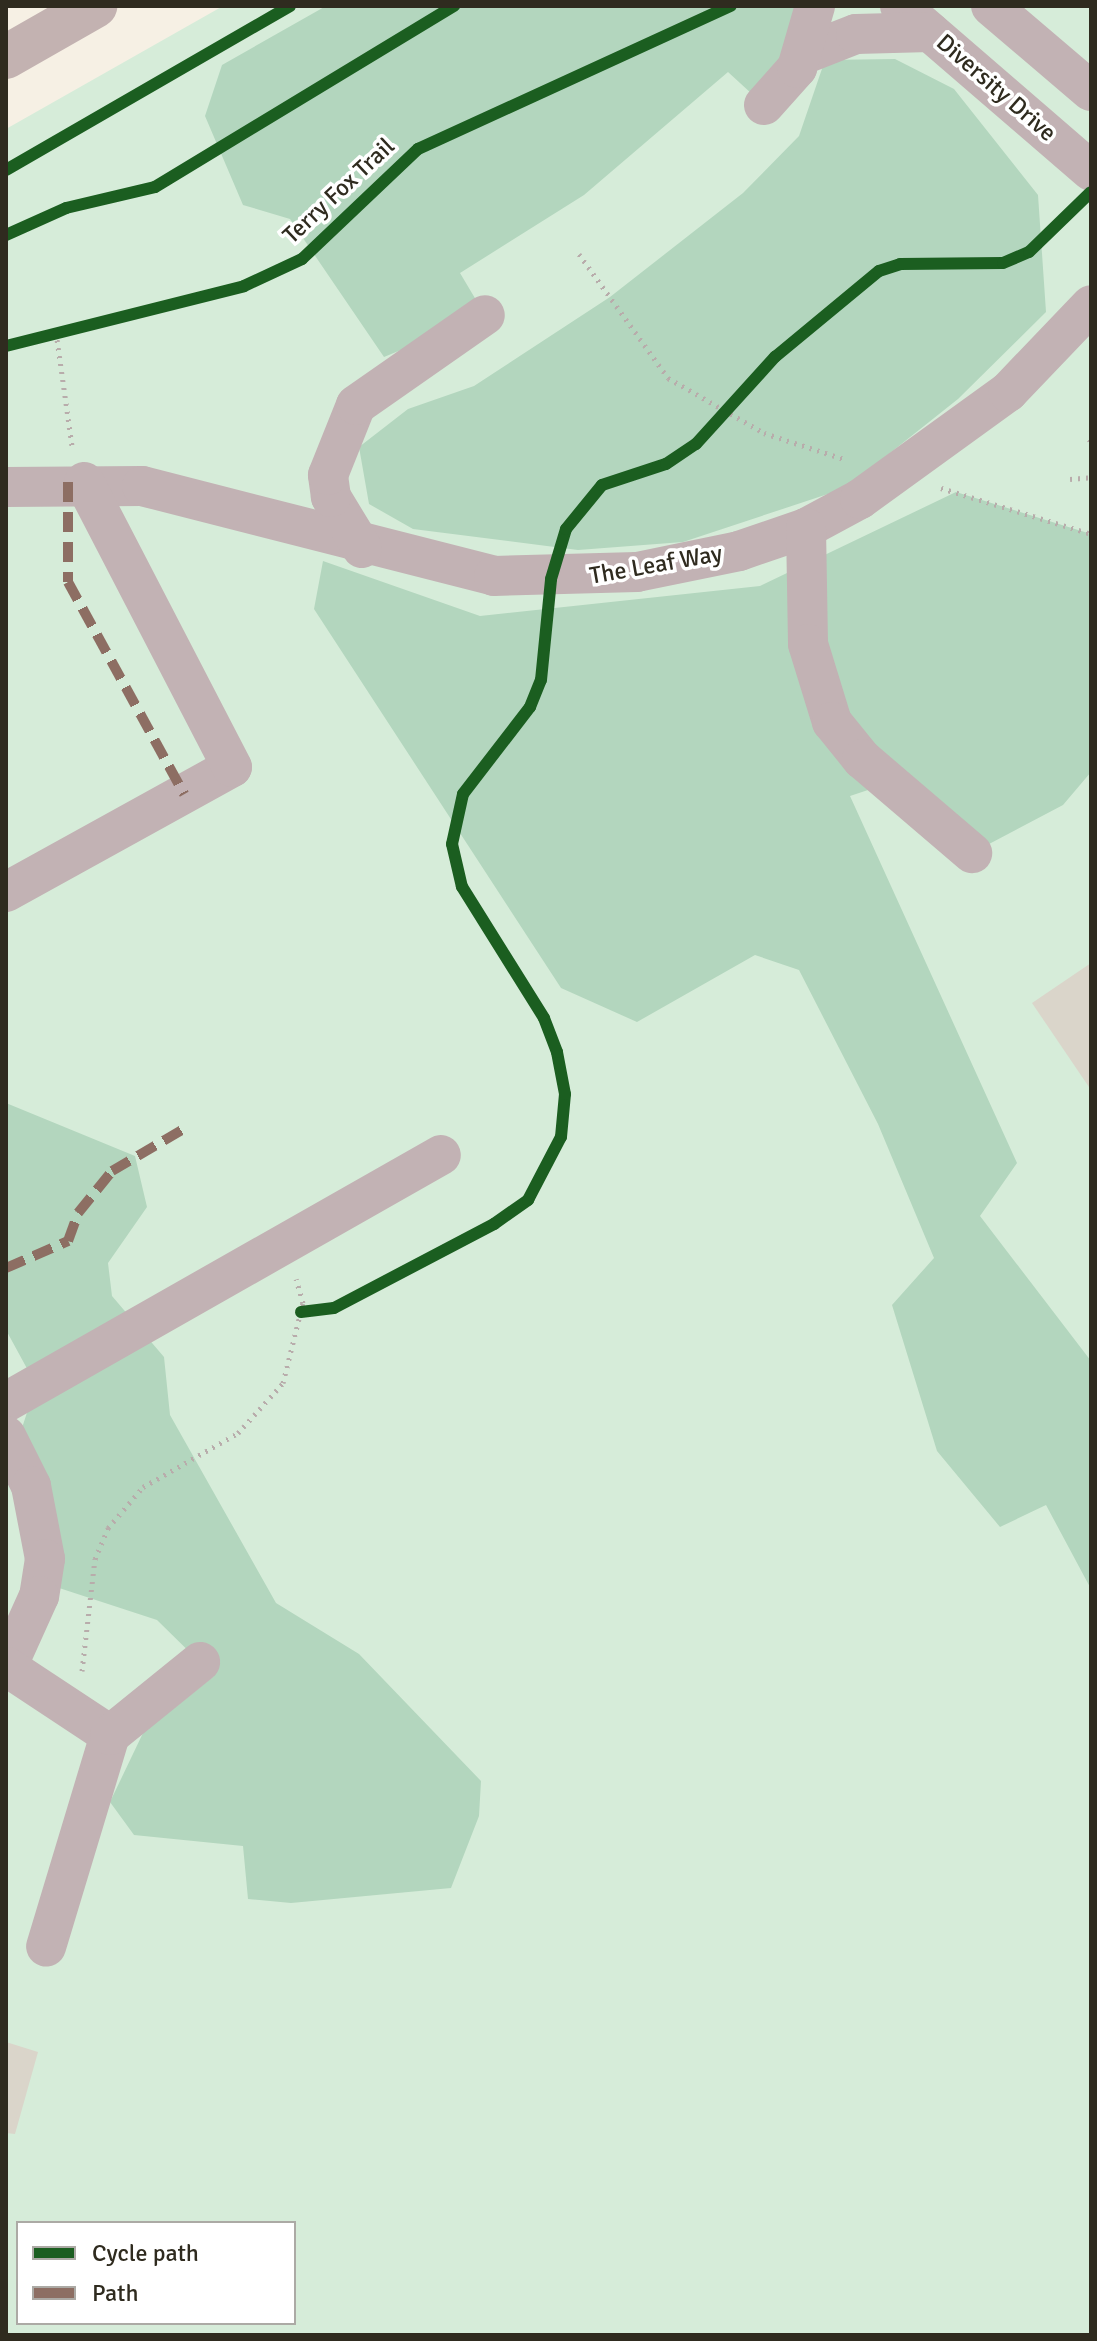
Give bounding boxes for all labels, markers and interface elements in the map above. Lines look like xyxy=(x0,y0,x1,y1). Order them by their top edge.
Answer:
street label: Diversity Drive xyxy=(930,28,1062,148)
street label: Terry Fox Trail xyxy=(277,132,401,250)
street label: The Leaf Way xyxy=(587,539,725,591)
legend xyxy=(16,2221,296,2325)
text: Cycle path xyxy=(92,2238,199,2268)
text: Path xyxy=(92,2278,138,2308)

